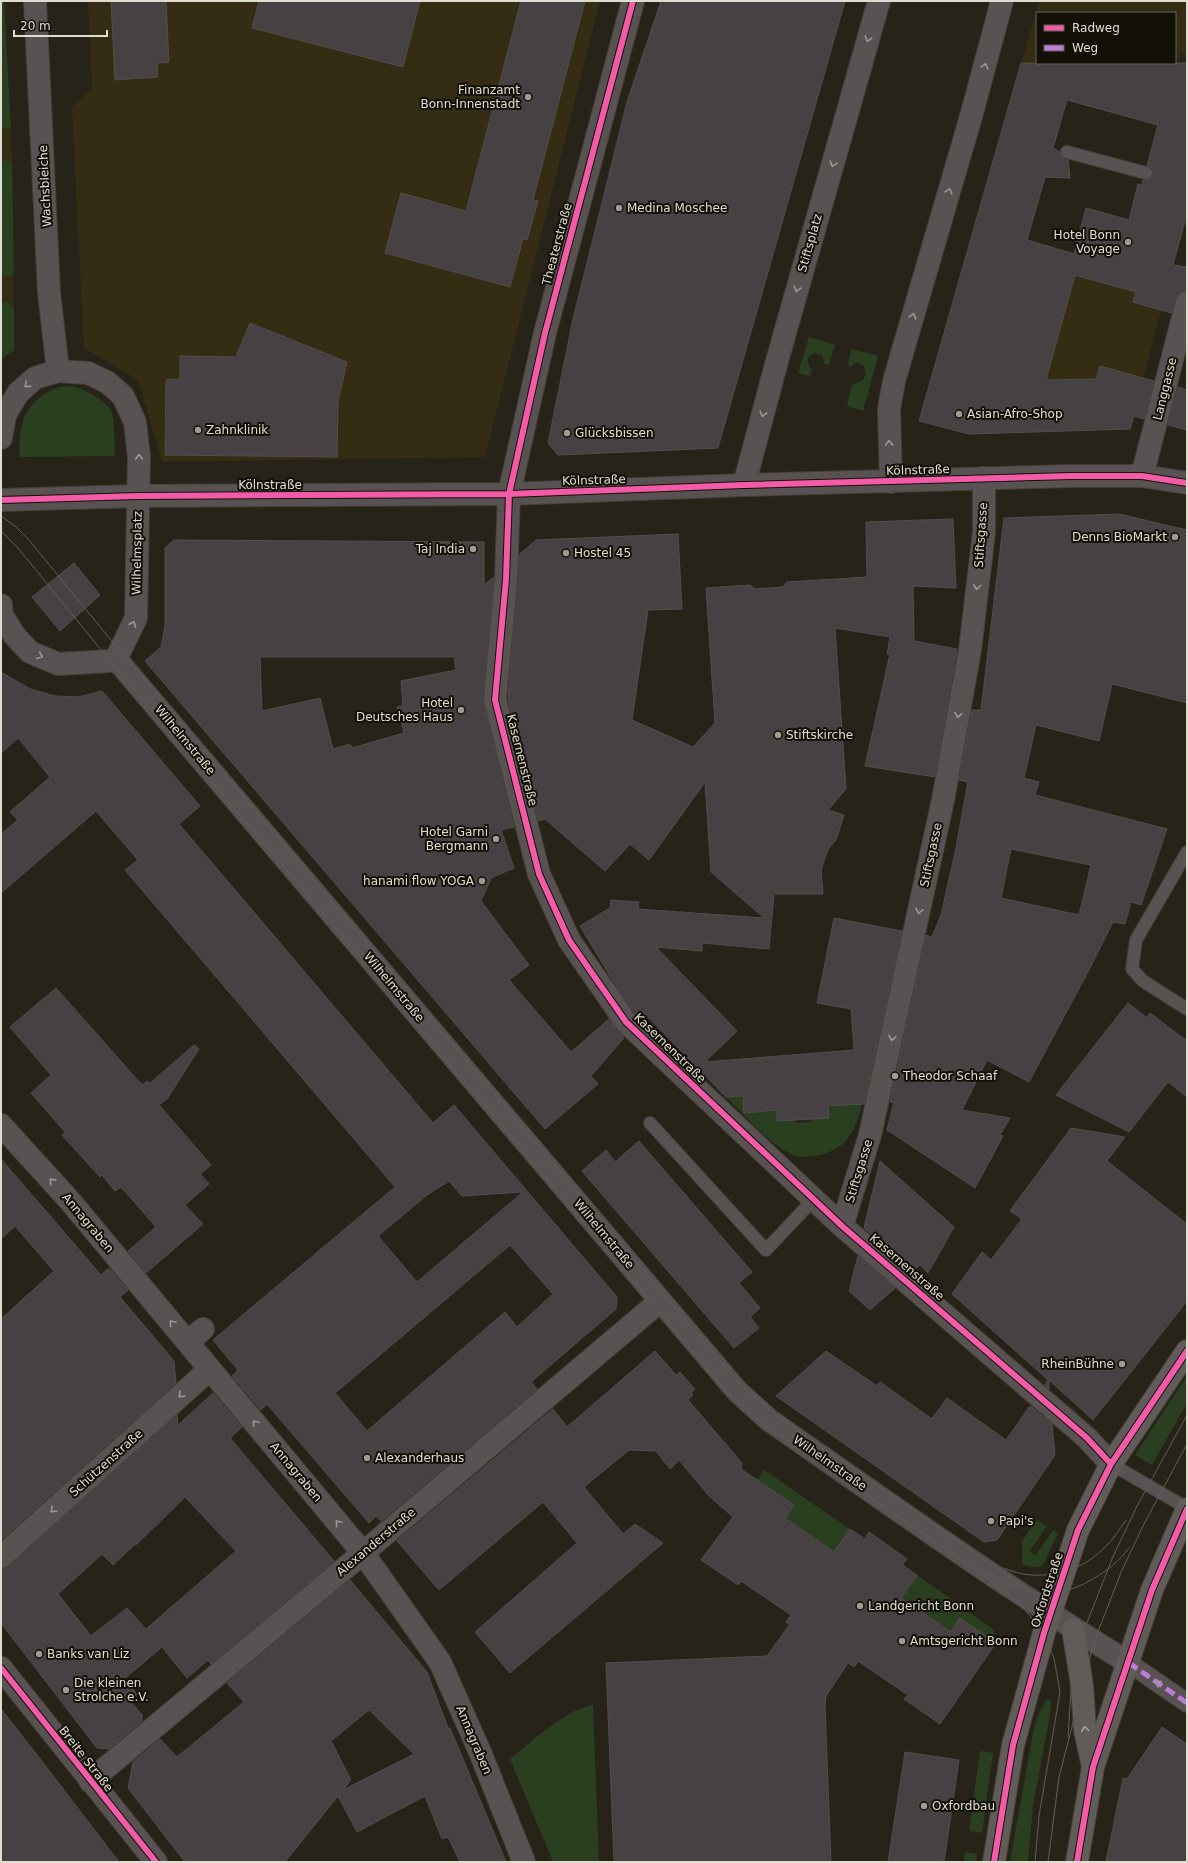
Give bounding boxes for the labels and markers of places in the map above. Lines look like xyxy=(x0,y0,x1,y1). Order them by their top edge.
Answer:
place label: Finanzamt Bonn-Innenstadt xyxy=(421,83,520,111)
marker: Finanzamt Bonn-Innenstadt xyxy=(523,92,533,102)
place label: Medina Moschee xyxy=(627,201,727,215)
marker: Medina Moschee xyxy=(614,203,624,213)
place label: Hotel Bonn Voyage xyxy=(1054,228,1120,256)
marker: Hotel Bonn Voyage xyxy=(1123,237,1133,247)
place label: Asian-Afro-Shop xyxy=(967,407,1063,421)
marker: Asian-Afro-Shop xyxy=(954,409,964,419)
place label: Zahnklinik xyxy=(206,423,268,437)
marker: Zahnklinik xyxy=(193,425,203,435)
place label: Glücksbissen xyxy=(575,426,653,440)
marker: Glücksbissen xyxy=(562,428,572,438)
place label: Denns BioMarkt xyxy=(1072,530,1167,544)
marker: Denns BioMarkt xyxy=(1170,532,1180,542)
place label: Taj India xyxy=(415,542,465,556)
marker: Taj India xyxy=(468,544,478,554)
place label: Hostel 45 xyxy=(574,546,631,560)
marker: Hostel 45 xyxy=(561,548,571,558)
place label: Hotel Deutsches Haus xyxy=(356,696,453,724)
marker: Hotel Deutsches Haus xyxy=(456,705,466,715)
place label: Stiftskirche xyxy=(786,728,853,742)
marker: Stiftskirche xyxy=(773,730,783,740)
place label: Hotel Garni Bergmann xyxy=(420,825,488,853)
marker: Hotel Garni Bergmann xyxy=(491,834,501,844)
place label: hanami flow YOGA xyxy=(363,874,475,888)
marker: hanami flow YOGA xyxy=(477,876,487,886)
place label: Theodor Schaaf xyxy=(902,1069,998,1083)
marker: Theodor Schaaf xyxy=(890,1071,900,1081)
place label: RheinBühne xyxy=(1041,1357,1114,1371)
marker: RheinBühne xyxy=(1117,1359,1127,1369)
place label: Alexanderhaus xyxy=(375,1451,464,1465)
marker: Alexanderhaus xyxy=(362,1453,372,1463)
place label: Papi's xyxy=(999,1514,1034,1528)
marker: Papi's xyxy=(986,1516,996,1526)
place label: Landgericht Bonn xyxy=(868,1599,974,1613)
marker: Landgericht Bonn xyxy=(855,1601,865,1611)
place label: Amtsgericht Bonn xyxy=(910,1634,1018,1648)
marker: Amtsgericht Bonn xyxy=(897,1636,907,1646)
place label: Banks van Liz xyxy=(47,1647,129,1661)
marker: Banks van Liz xyxy=(34,1649,44,1659)
place label: Die kleinen Strolche e.V. xyxy=(74,1676,149,1704)
marker: Die kleinen Strolche e.V. xyxy=(61,1685,71,1695)
place label: Oxfordbau xyxy=(932,1799,995,1813)
marker: Oxfordbau xyxy=(919,1801,929,1811)

